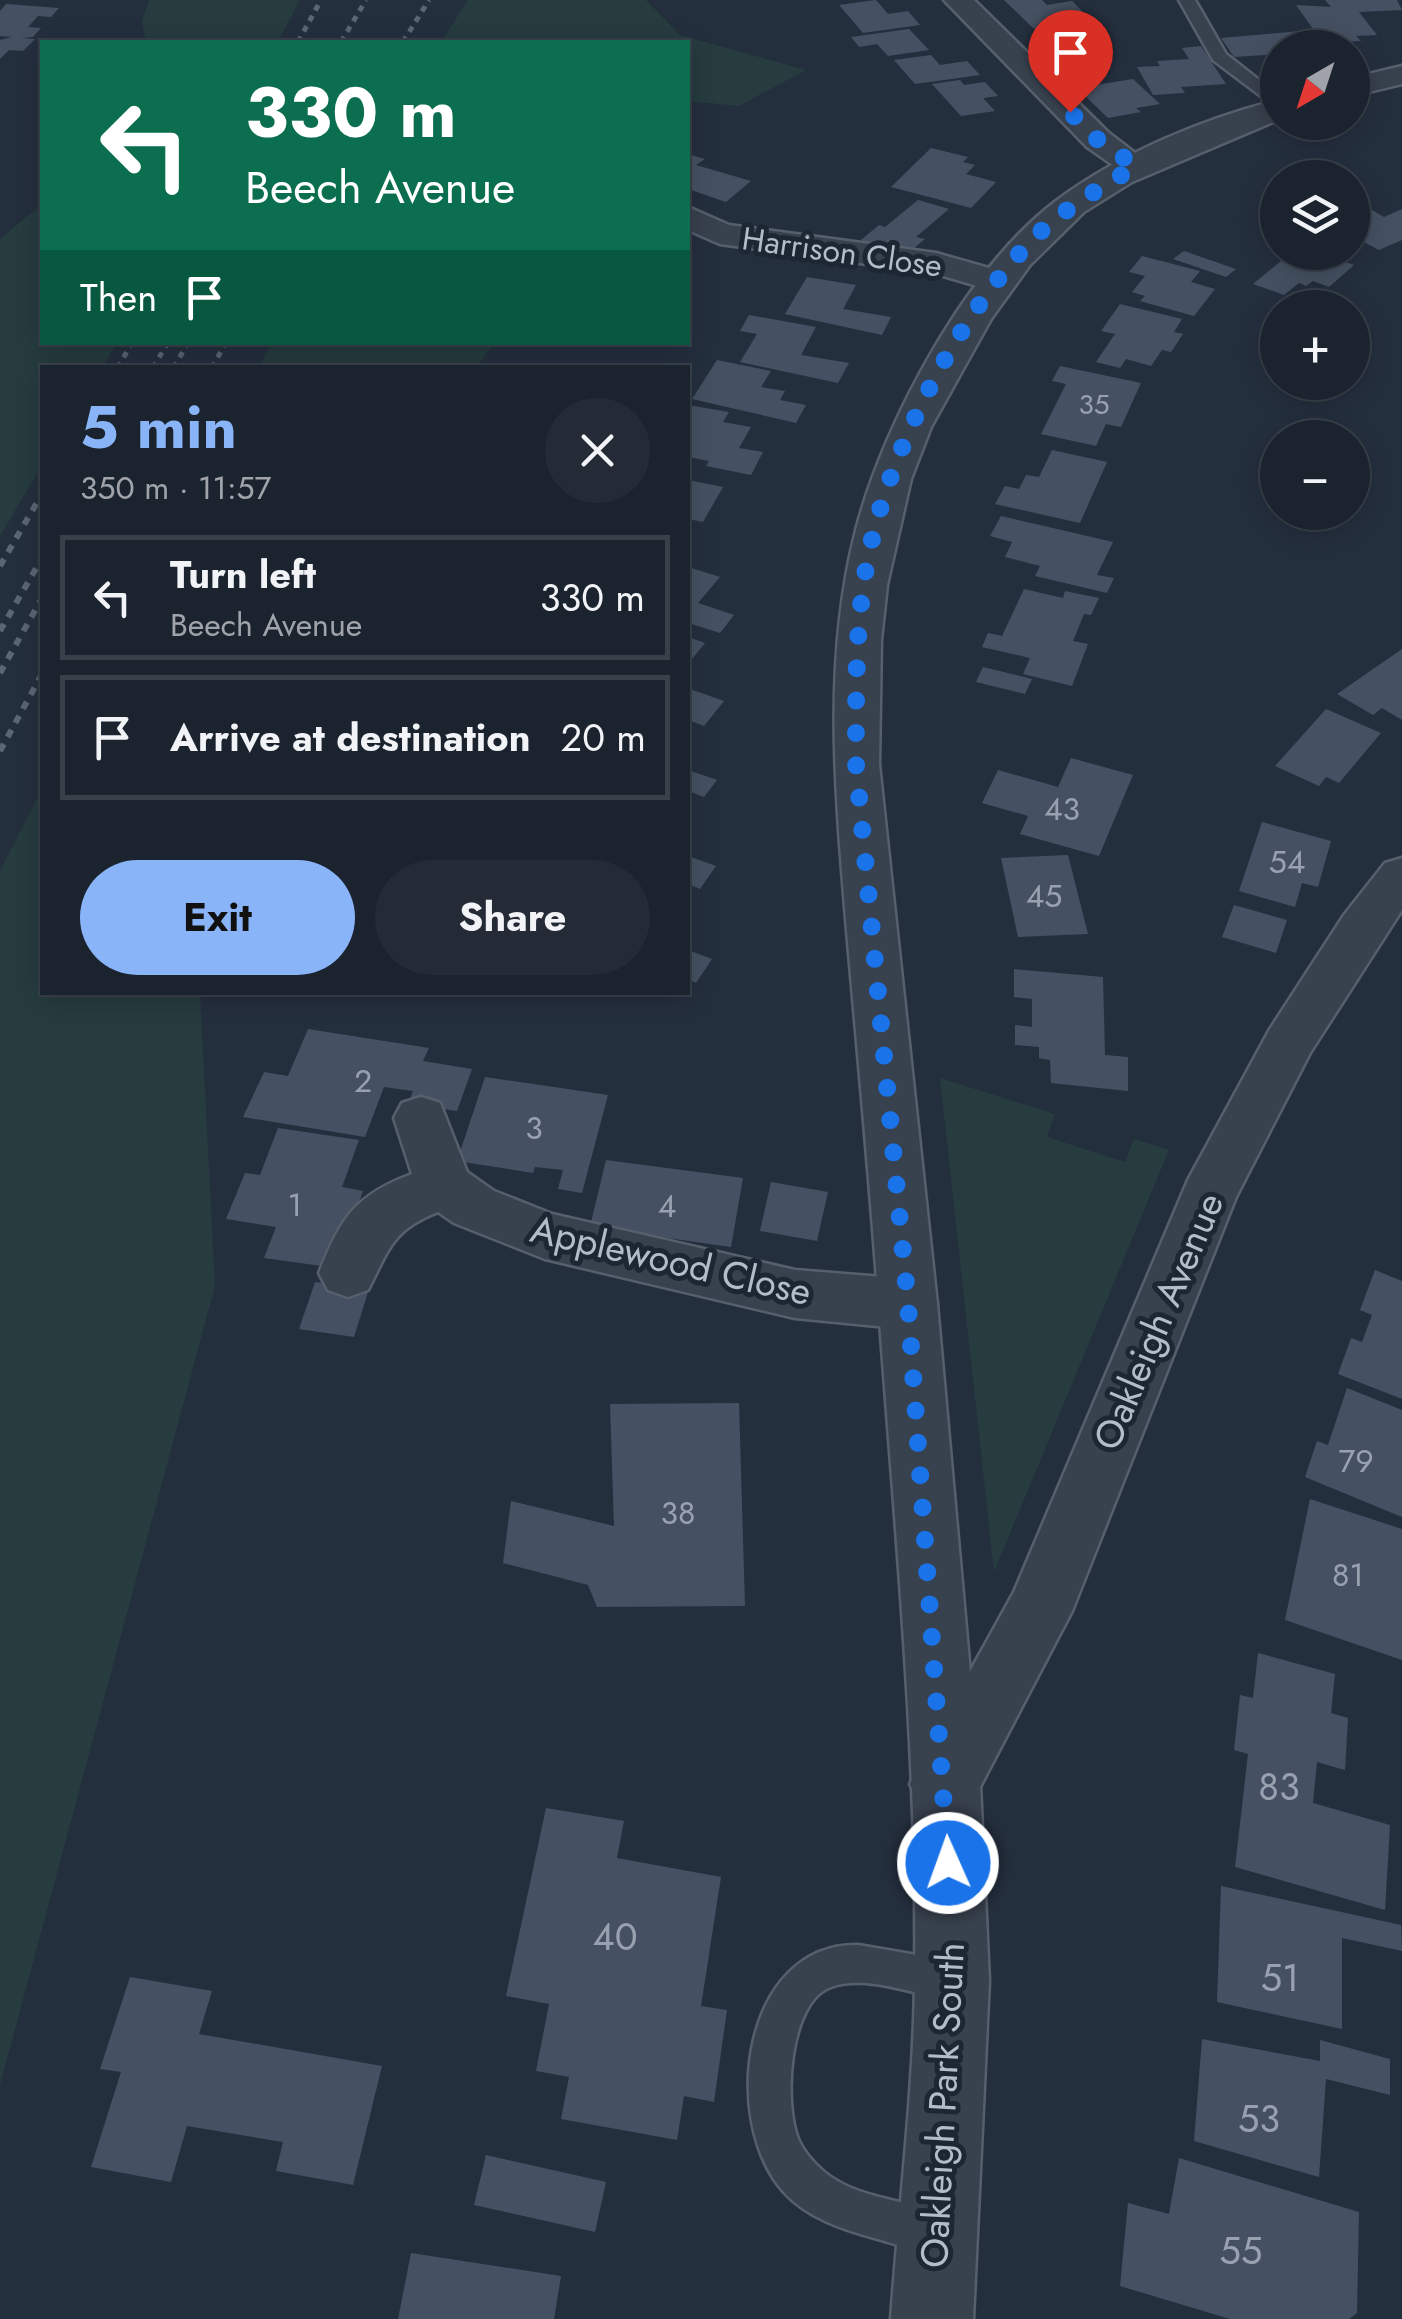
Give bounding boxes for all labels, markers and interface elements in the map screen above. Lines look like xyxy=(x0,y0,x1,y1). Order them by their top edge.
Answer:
pin xyxy=(1028,10,1113,113)
icon: arrive xyxy=(1043,25,1098,80)
north arrow xyxy=(1260,30,1370,140)
map controls xyxy=(1260,30,1370,530)
text: 330 m xyxy=(245,62,457,163)
icon: left xyxy=(80,80,210,210)
text: Beech Avenue xyxy=(245,155,515,220)
button: layers xyxy=(1260,160,1370,270)
street label: Harrison Close xyxy=(739,215,945,289)
text: Then xyxy=(80,270,157,325)
icon: arrive xyxy=(177,270,232,325)
button: + xyxy=(1260,290,1370,400)
text: 5 min xyxy=(80,384,237,471)
house number: 35 xyxy=(1078,384,1110,425)
button: close xyxy=(545,398,650,503)
button: − xyxy=(1260,420,1370,530)
text: 350 m · 11:57 xyxy=(80,465,271,511)
text: Turn left xyxy=(170,547,316,602)
icon: left xyxy=(85,570,140,625)
text: 330 m xyxy=(540,570,645,625)
text: Beech Avenue xyxy=(170,602,362,648)
icon: arrive xyxy=(85,710,140,765)
text: Arrive at destination xyxy=(170,710,531,765)
text: 20 m xyxy=(561,710,646,765)
house number: 43 xyxy=(1044,786,1080,832)
house number: 54 xyxy=(1269,839,1305,885)
button: Exit xyxy=(80,860,355,975)
button: Share xyxy=(375,860,650,975)
house number: 45 xyxy=(1026,873,1062,919)
house number: 2 xyxy=(354,1058,372,1104)
house number: 3 xyxy=(525,1105,543,1151)
house number: 1 xyxy=(288,1182,302,1228)
house number: 4 xyxy=(658,1183,676,1229)
street label: Oakleigh Avenue xyxy=(1079,1184,1237,1458)
street label: Applewood Close xyxy=(525,1201,817,1319)
house number: 79 xyxy=(1338,1438,1374,1484)
house number: 38 xyxy=(661,1490,695,1536)
house number: 81 xyxy=(1332,1552,1364,1598)
house number: 83 xyxy=(1258,1759,1300,1814)
position arrow xyxy=(896,1811,1000,1915)
house number: 40 xyxy=(593,1909,637,1964)
street label: Oakleigh Park South xyxy=(906,1941,978,2269)
house number: 51 xyxy=(1261,1950,1299,2005)
house number: 53 xyxy=(1238,2091,1280,2146)
house number: 55 xyxy=(1220,2223,1262,2278)

